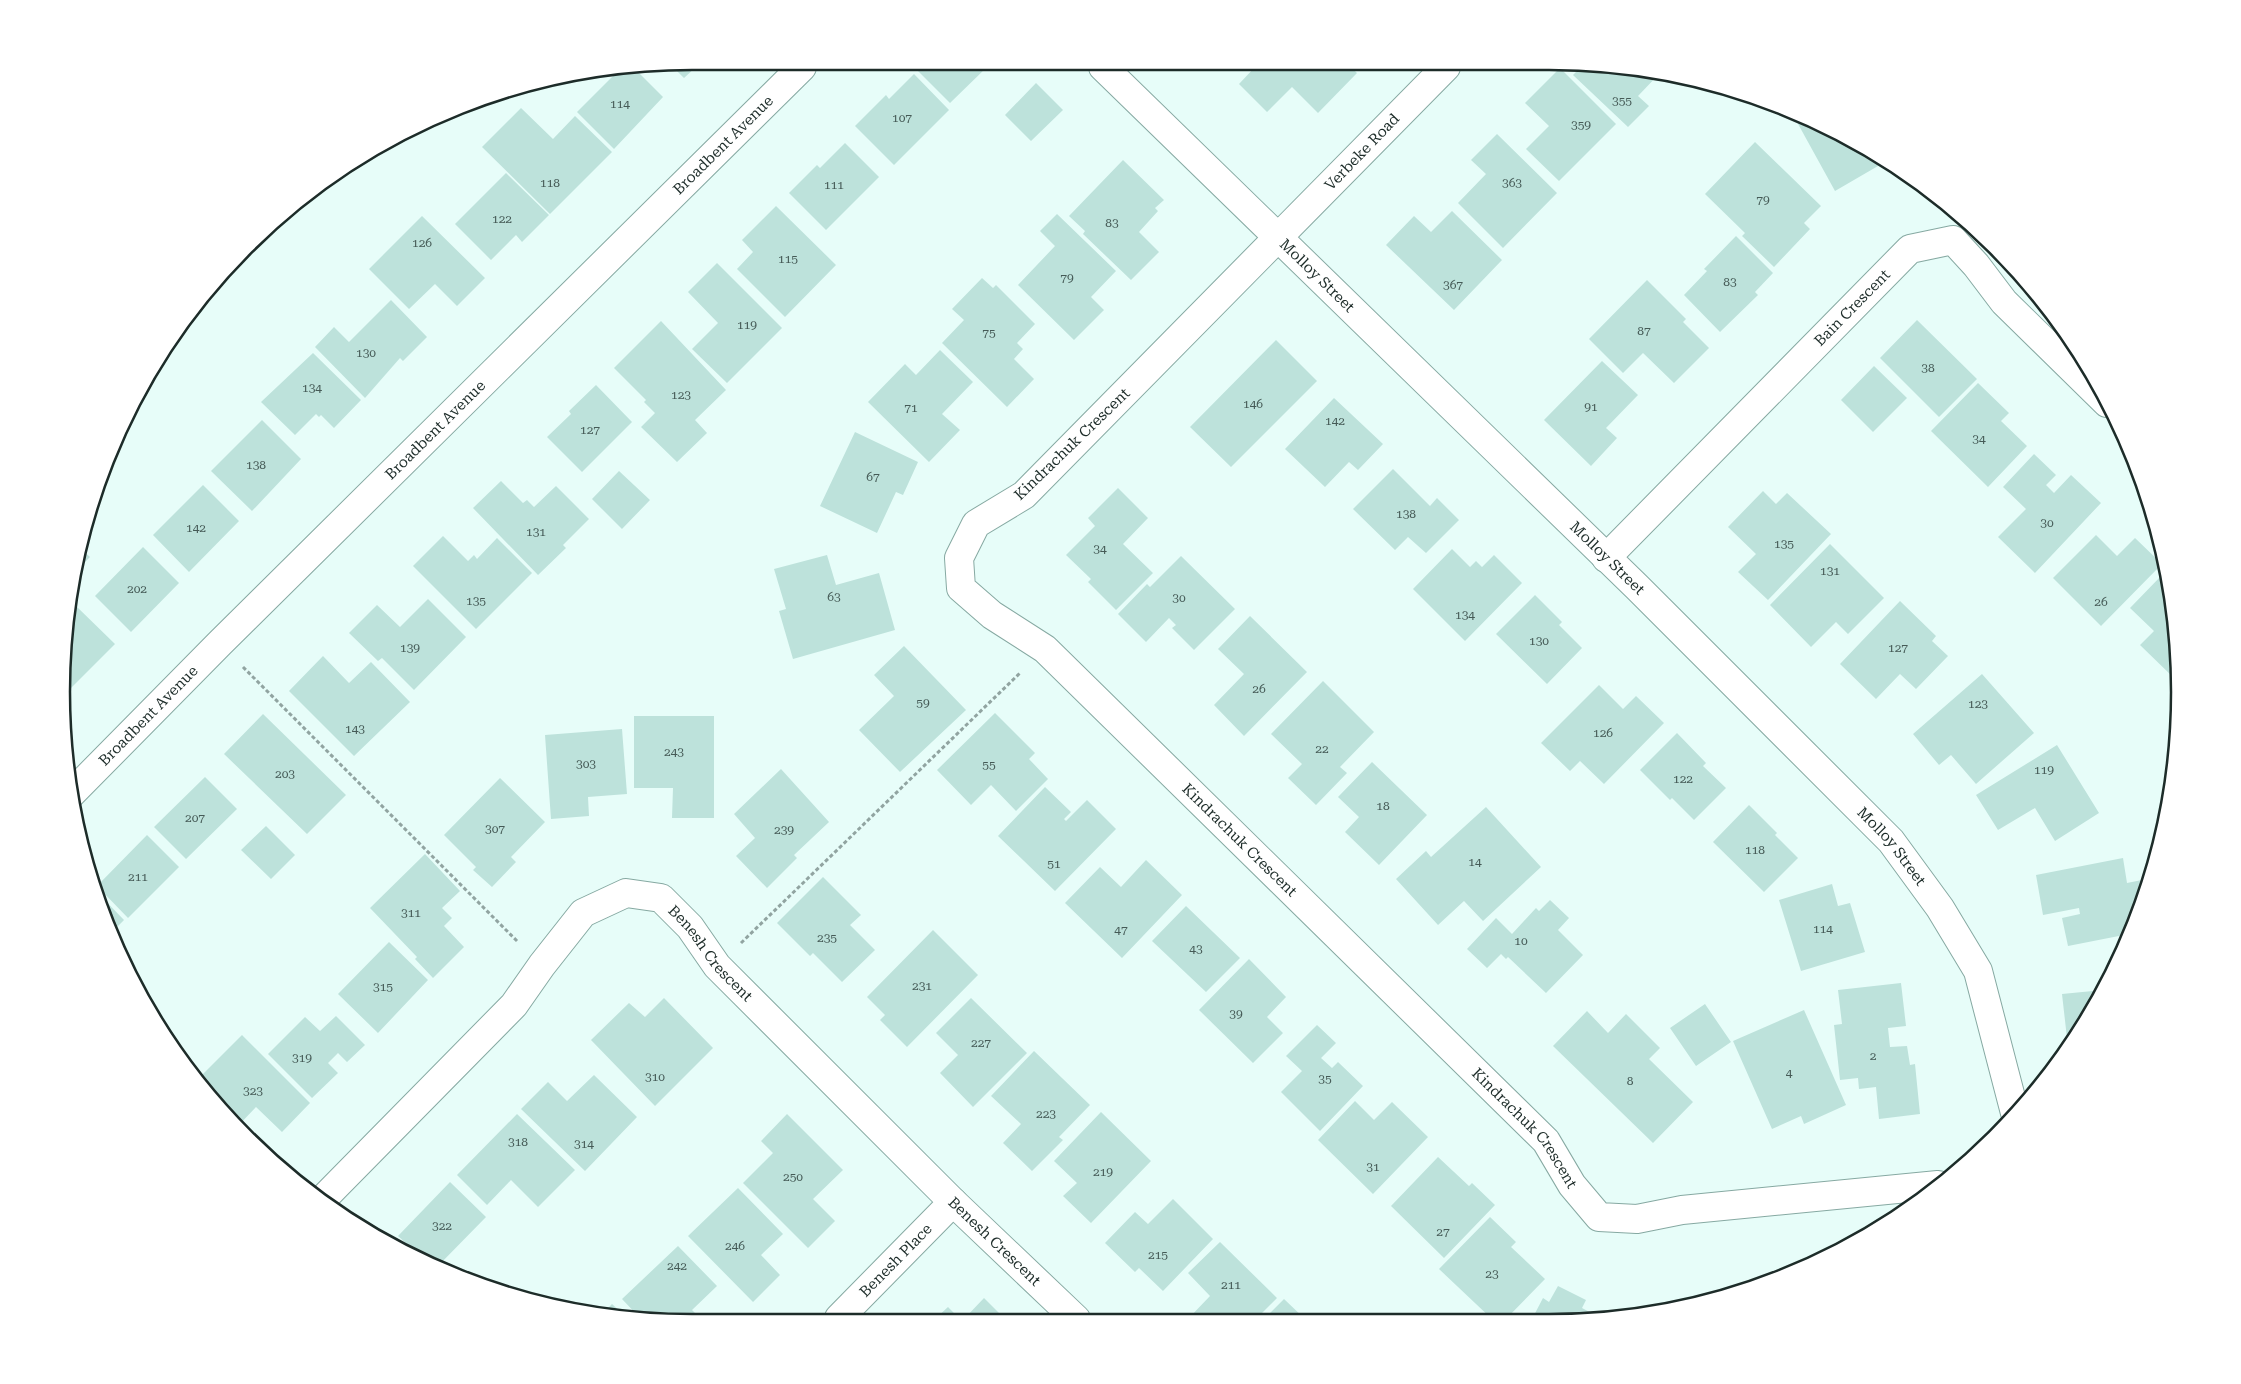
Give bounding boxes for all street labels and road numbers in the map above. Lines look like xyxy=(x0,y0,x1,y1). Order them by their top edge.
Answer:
street label: Broadbent Avenue xyxy=(669,92,777,198)
street label: Verbeke Road xyxy=(1321,110,1403,194)
street label: Molloy Street xyxy=(1276,235,1359,316)
street label: Bain Crescent xyxy=(1811,265,1894,350)
street label: Broadbent Avenue xyxy=(381,377,489,483)
street label: Kindrachuk Crescent xyxy=(1010,384,1134,504)
street label: Molloy Street xyxy=(1566,518,1649,599)
street label: Broadbent Avenue xyxy=(95,662,202,770)
street label: Kindrachuk Crescent xyxy=(1178,780,1301,901)
street label: Molloy Street xyxy=(1853,803,1930,889)
street label: Benesh Crescent xyxy=(665,902,757,1006)
street label: Kindrachuk Crescent xyxy=(1468,1064,1581,1192)
street label: Benesh Crescent xyxy=(944,1193,1045,1290)
street label: Benesh Place xyxy=(856,1220,936,1301)

